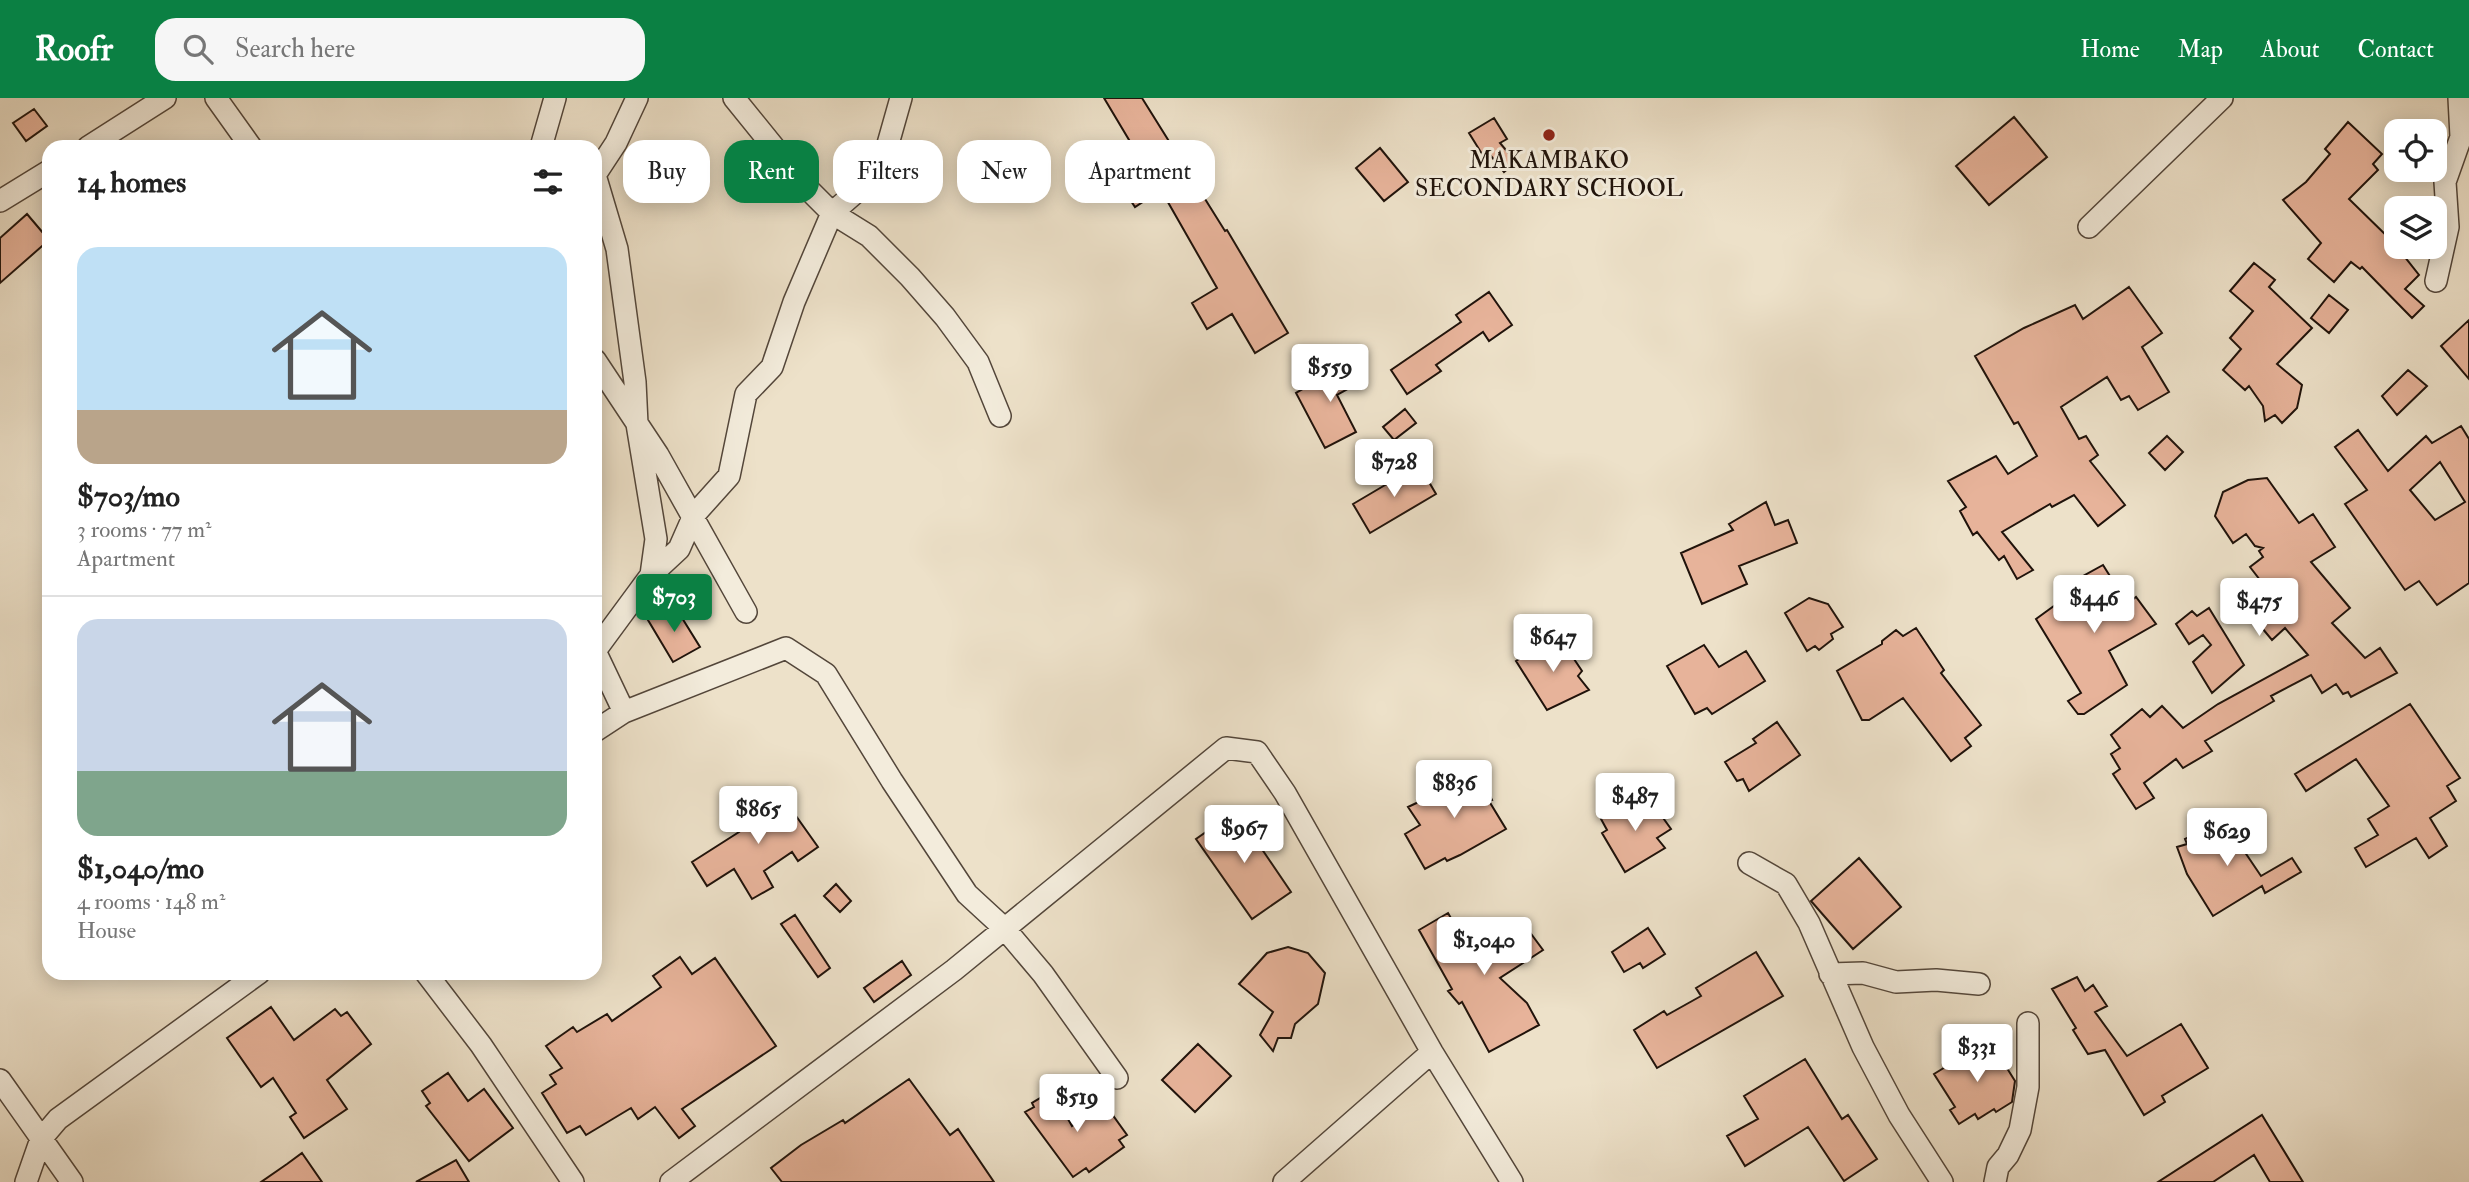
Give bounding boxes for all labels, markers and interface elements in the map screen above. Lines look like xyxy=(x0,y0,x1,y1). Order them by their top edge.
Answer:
search box xyxy=(155,18,645,81)
text: Roofr xyxy=(35,29,113,70)
icon: search xyxy=(179,30,217,68)
text: Search here xyxy=(235,33,355,65)
text: Home xyxy=(2080,34,2140,65)
text: Map xyxy=(2178,34,2223,65)
text: About xyxy=(2261,34,2320,65)
text: Contact xyxy=(2358,34,2434,65)
map controls xyxy=(2384,119,2447,259)
button: locate xyxy=(2384,119,2447,182)
marker: MAKAMBAKO SECONDARY SCHOOL xyxy=(1541,127,1557,143)
chip: Buy xyxy=(623,140,710,203)
chip: Rent xyxy=(724,140,819,203)
chip: Filters xyxy=(833,140,943,203)
chip: New xyxy=(957,140,1051,203)
chip: Apartment xyxy=(1065,140,1215,203)
place label: MAKAMBAKO SECONDARY SCHOOL xyxy=(1415,145,1684,204)
icon: filters xyxy=(529,163,567,201)
text: 14 homes xyxy=(77,164,186,201)
button: layers xyxy=(2384,196,2447,259)
icon: home xyxy=(259,292,385,418)
pin: $559 xyxy=(1289,344,1371,404)
text: $559 xyxy=(1307,352,1353,381)
pin: $728 xyxy=(1353,440,1435,499)
text: $728 xyxy=(1371,447,1417,476)
text: $703/mo xyxy=(77,478,180,515)
text: 3 rooms · 77 m² xyxy=(77,515,212,544)
text: Apartment xyxy=(77,544,175,573)
pin: $703 xyxy=(633,574,715,634)
pin: $446 xyxy=(2053,575,2135,635)
pin: $475 xyxy=(2218,578,2300,638)
text: $703 xyxy=(652,582,696,611)
text: $446 xyxy=(2069,583,2119,612)
text: $475 xyxy=(2236,586,2282,615)
pin: $647 xyxy=(1512,614,1594,674)
text: $647 xyxy=(1529,622,1577,651)
icon: home xyxy=(259,664,385,790)
pin: $836 xyxy=(1413,760,1495,820)
text: $836 xyxy=(1432,768,1476,797)
pin: $487 xyxy=(1594,774,1676,833)
text: $487 xyxy=(1612,781,1658,810)
pin: $865 xyxy=(717,786,799,846)
text: $865 xyxy=(735,794,781,823)
pin: $967 xyxy=(1203,806,1285,865)
pin: $629 xyxy=(2186,808,2268,868)
text: $967 xyxy=(1221,813,1267,842)
text: $629 xyxy=(2203,816,2251,845)
text: $1,040/mo xyxy=(77,850,204,887)
text: 4 rooms · 148 m² xyxy=(77,887,225,916)
text: House xyxy=(77,916,136,945)
pin: $1,040 xyxy=(1427,918,1541,977)
text: $1,040 xyxy=(1453,925,1515,954)
pin: $331 xyxy=(1936,1024,2018,1084)
text: $331 xyxy=(1958,1032,1996,1061)
pin: $519 xyxy=(1036,1074,1118,1134)
text: $519 xyxy=(1055,1082,1099,1111)

